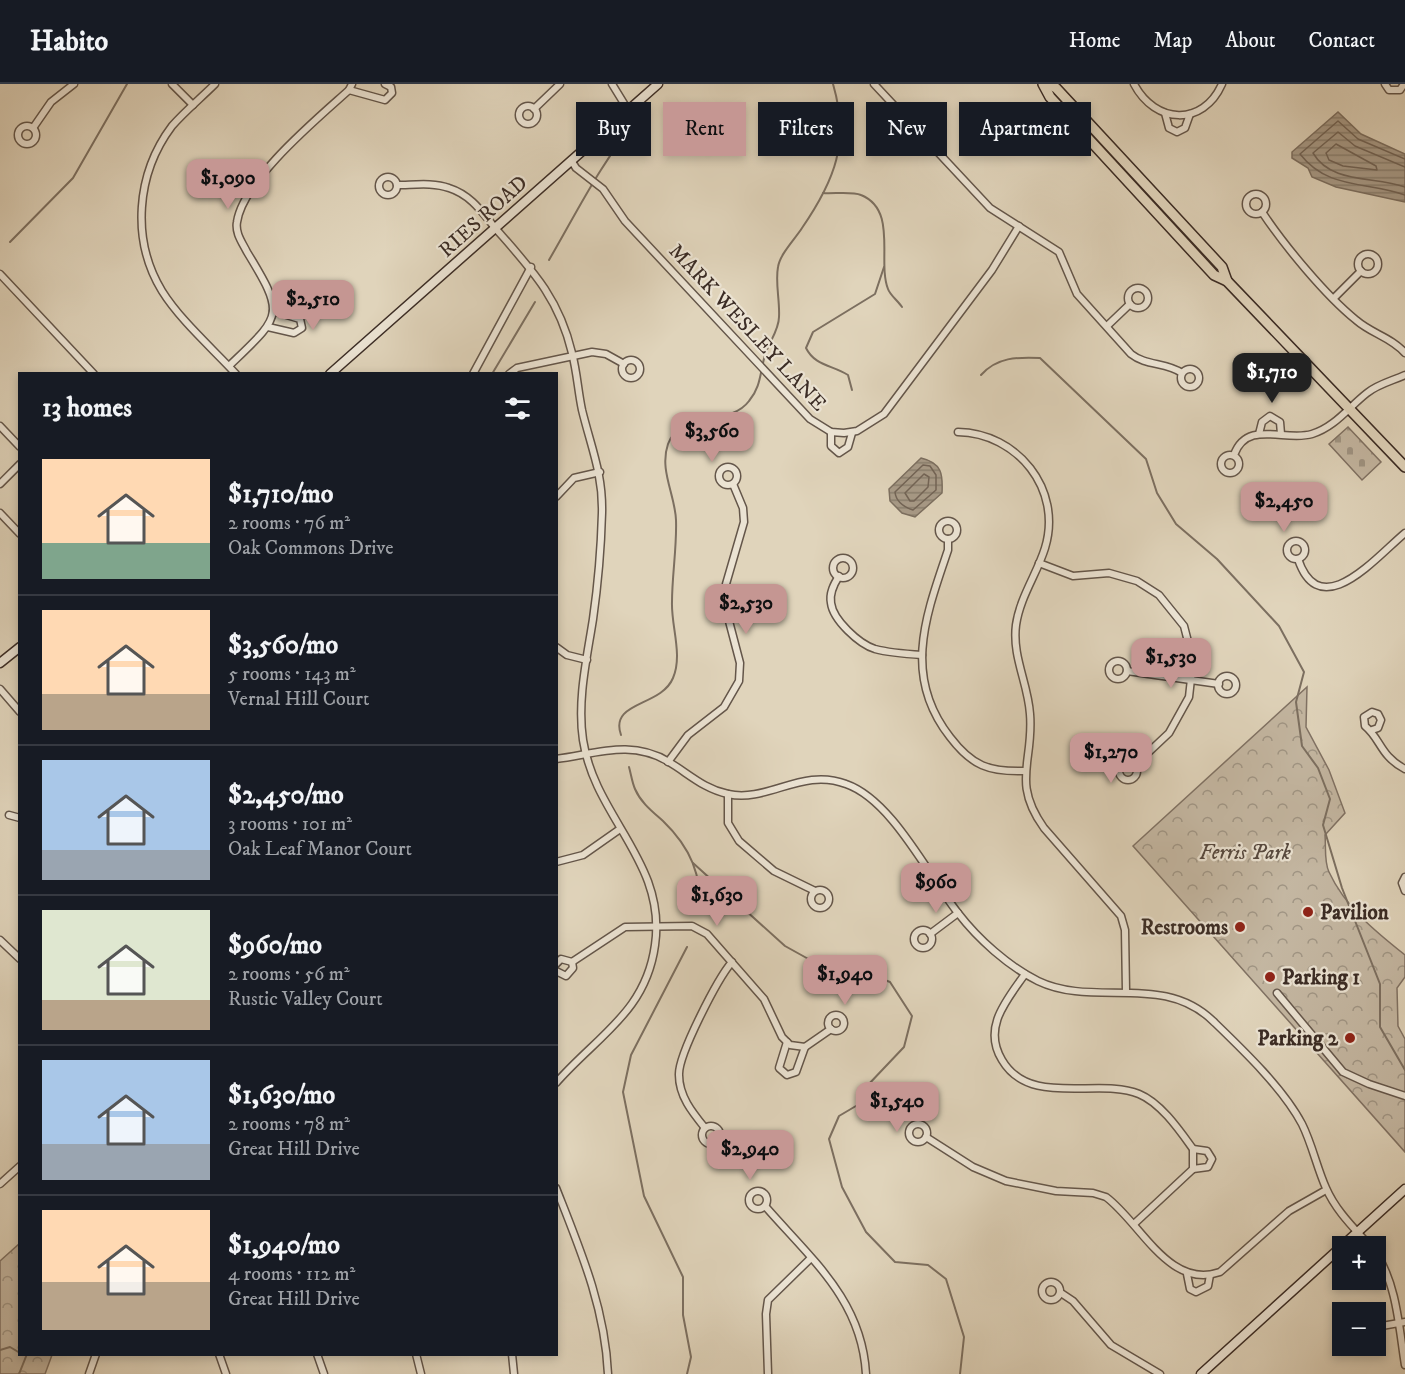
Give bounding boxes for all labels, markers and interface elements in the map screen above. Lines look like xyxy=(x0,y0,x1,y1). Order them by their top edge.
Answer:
text: Habito xyxy=(30,24,108,59)
text: Home xyxy=(1069,28,1121,54)
text: Map xyxy=(1154,28,1192,54)
text: About xyxy=(1225,28,1276,54)
text: Contact xyxy=(1309,28,1375,54)
chip: Buy xyxy=(576,102,651,156)
chip: Rent xyxy=(663,102,746,156)
chip: Filters xyxy=(758,102,854,156)
chip: New xyxy=(866,102,947,156)
chip: Apartment xyxy=(959,102,1091,156)
pin: $1,090 xyxy=(179,159,277,210)
text: $1,090 xyxy=(200,166,256,191)
street label: RIES ROAD xyxy=(434,170,533,263)
street label: MARK WESLEY LANE xyxy=(663,239,832,417)
pin: $2,510 xyxy=(264,280,362,331)
text: $2,510 xyxy=(286,287,340,312)
pin: $1,710 xyxy=(1223,353,1321,404)
text: $1,710 xyxy=(1247,360,1297,385)
text: 13 homes xyxy=(42,392,132,425)
icon: filters xyxy=(501,392,534,425)
pin: $3,560 xyxy=(663,412,761,463)
text: $3,560 xyxy=(685,419,739,444)
text: $1,710/mo xyxy=(228,478,333,511)
pin: $2,450 xyxy=(1235,482,1333,533)
icon: home xyxy=(90,483,162,555)
text: $2,450 xyxy=(1255,489,1313,514)
text: 2 rooms · 76 m² xyxy=(228,511,350,536)
text: Oak Commons Drive xyxy=(228,536,394,561)
pin: $2,530 xyxy=(697,584,795,635)
text: $2,530 xyxy=(719,591,773,616)
text: $3,560/mo xyxy=(228,629,338,662)
icon: home xyxy=(90,634,162,706)
pin: $1,530 xyxy=(1122,638,1220,689)
text: $1,530 xyxy=(1145,645,1197,670)
text: 5 rooms · 143 m² xyxy=(228,662,356,687)
text: Vernal Hill Court xyxy=(228,687,369,712)
pin: $1,270 xyxy=(1062,733,1160,784)
text: $1,270 xyxy=(1084,740,1138,765)
text: $2,450/mo xyxy=(228,779,344,812)
icon: home xyxy=(90,784,162,856)
text: 3 rooms · 101 m² xyxy=(228,812,352,837)
text: Oak Leaf Manor Court xyxy=(228,837,412,862)
park label: Ferris Park xyxy=(1199,840,1291,866)
pin: $960 xyxy=(900,863,972,914)
text: $960 xyxy=(915,870,957,895)
pin: $1,630 xyxy=(668,876,766,927)
text: $1,630 xyxy=(691,883,743,908)
place label: Pavilion xyxy=(1320,900,1390,926)
marker: Pavilion xyxy=(1301,905,1315,919)
place label: Restrooms xyxy=(1141,915,1228,941)
marker: Restrooms xyxy=(1233,920,1247,934)
text: $960/mo xyxy=(228,929,322,962)
icon: home xyxy=(90,934,162,1006)
pin: $1,940 xyxy=(796,955,894,1006)
text: 2 rooms · 56 m² xyxy=(228,962,350,987)
text: $1,940 xyxy=(817,962,873,987)
place label: Parking 1 xyxy=(1282,965,1360,991)
marker: Parking 1 xyxy=(1263,970,1277,984)
text: Rustic Valley Court xyxy=(228,987,383,1012)
place label: Parking 2 xyxy=(1257,1026,1339,1052)
marker: Parking 2 xyxy=(1343,1031,1357,1045)
text: $1,630/mo xyxy=(228,1079,335,1112)
pin: $1,540 xyxy=(848,1082,946,1133)
icon: home xyxy=(90,1084,162,1156)
text: $1,540 xyxy=(870,1089,924,1114)
text: 2 rooms · 78 m² xyxy=(228,1112,350,1137)
pin: $2,940 xyxy=(701,1130,799,1181)
text: Great Hill Drive xyxy=(228,1137,360,1162)
text: $2,940 xyxy=(721,1137,779,1162)
text: $1,940/mo xyxy=(228,1229,340,1262)
icon: home xyxy=(90,1234,162,1306)
map controls xyxy=(1332,1236,1386,1356)
button: + xyxy=(1332,1236,1386,1290)
text: 4 rooms · 112 m² xyxy=(228,1262,356,1287)
text: Great Hill Drive xyxy=(228,1287,360,1312)
button: − xyxy=(1332,1302,1386,1356)

